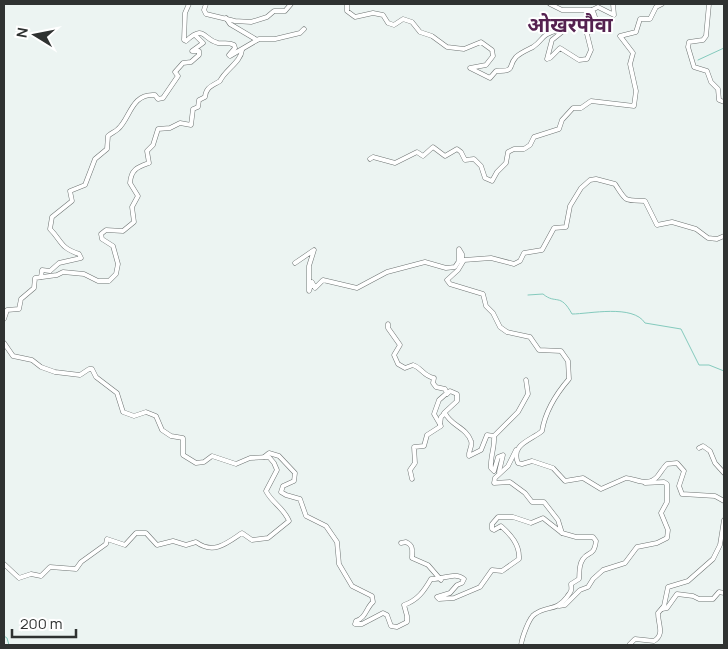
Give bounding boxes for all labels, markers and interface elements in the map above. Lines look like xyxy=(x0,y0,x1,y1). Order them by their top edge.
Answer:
north arrow xyxy=(10,10,60,60)
district label: ओखरपौवा xyxy=(527,11,614,38)
text: N xyxy=(11,26,32,39)
scale bar xyxy=(12,606,76,638)
text: 200 m xyxy=(20,613,63,634)

